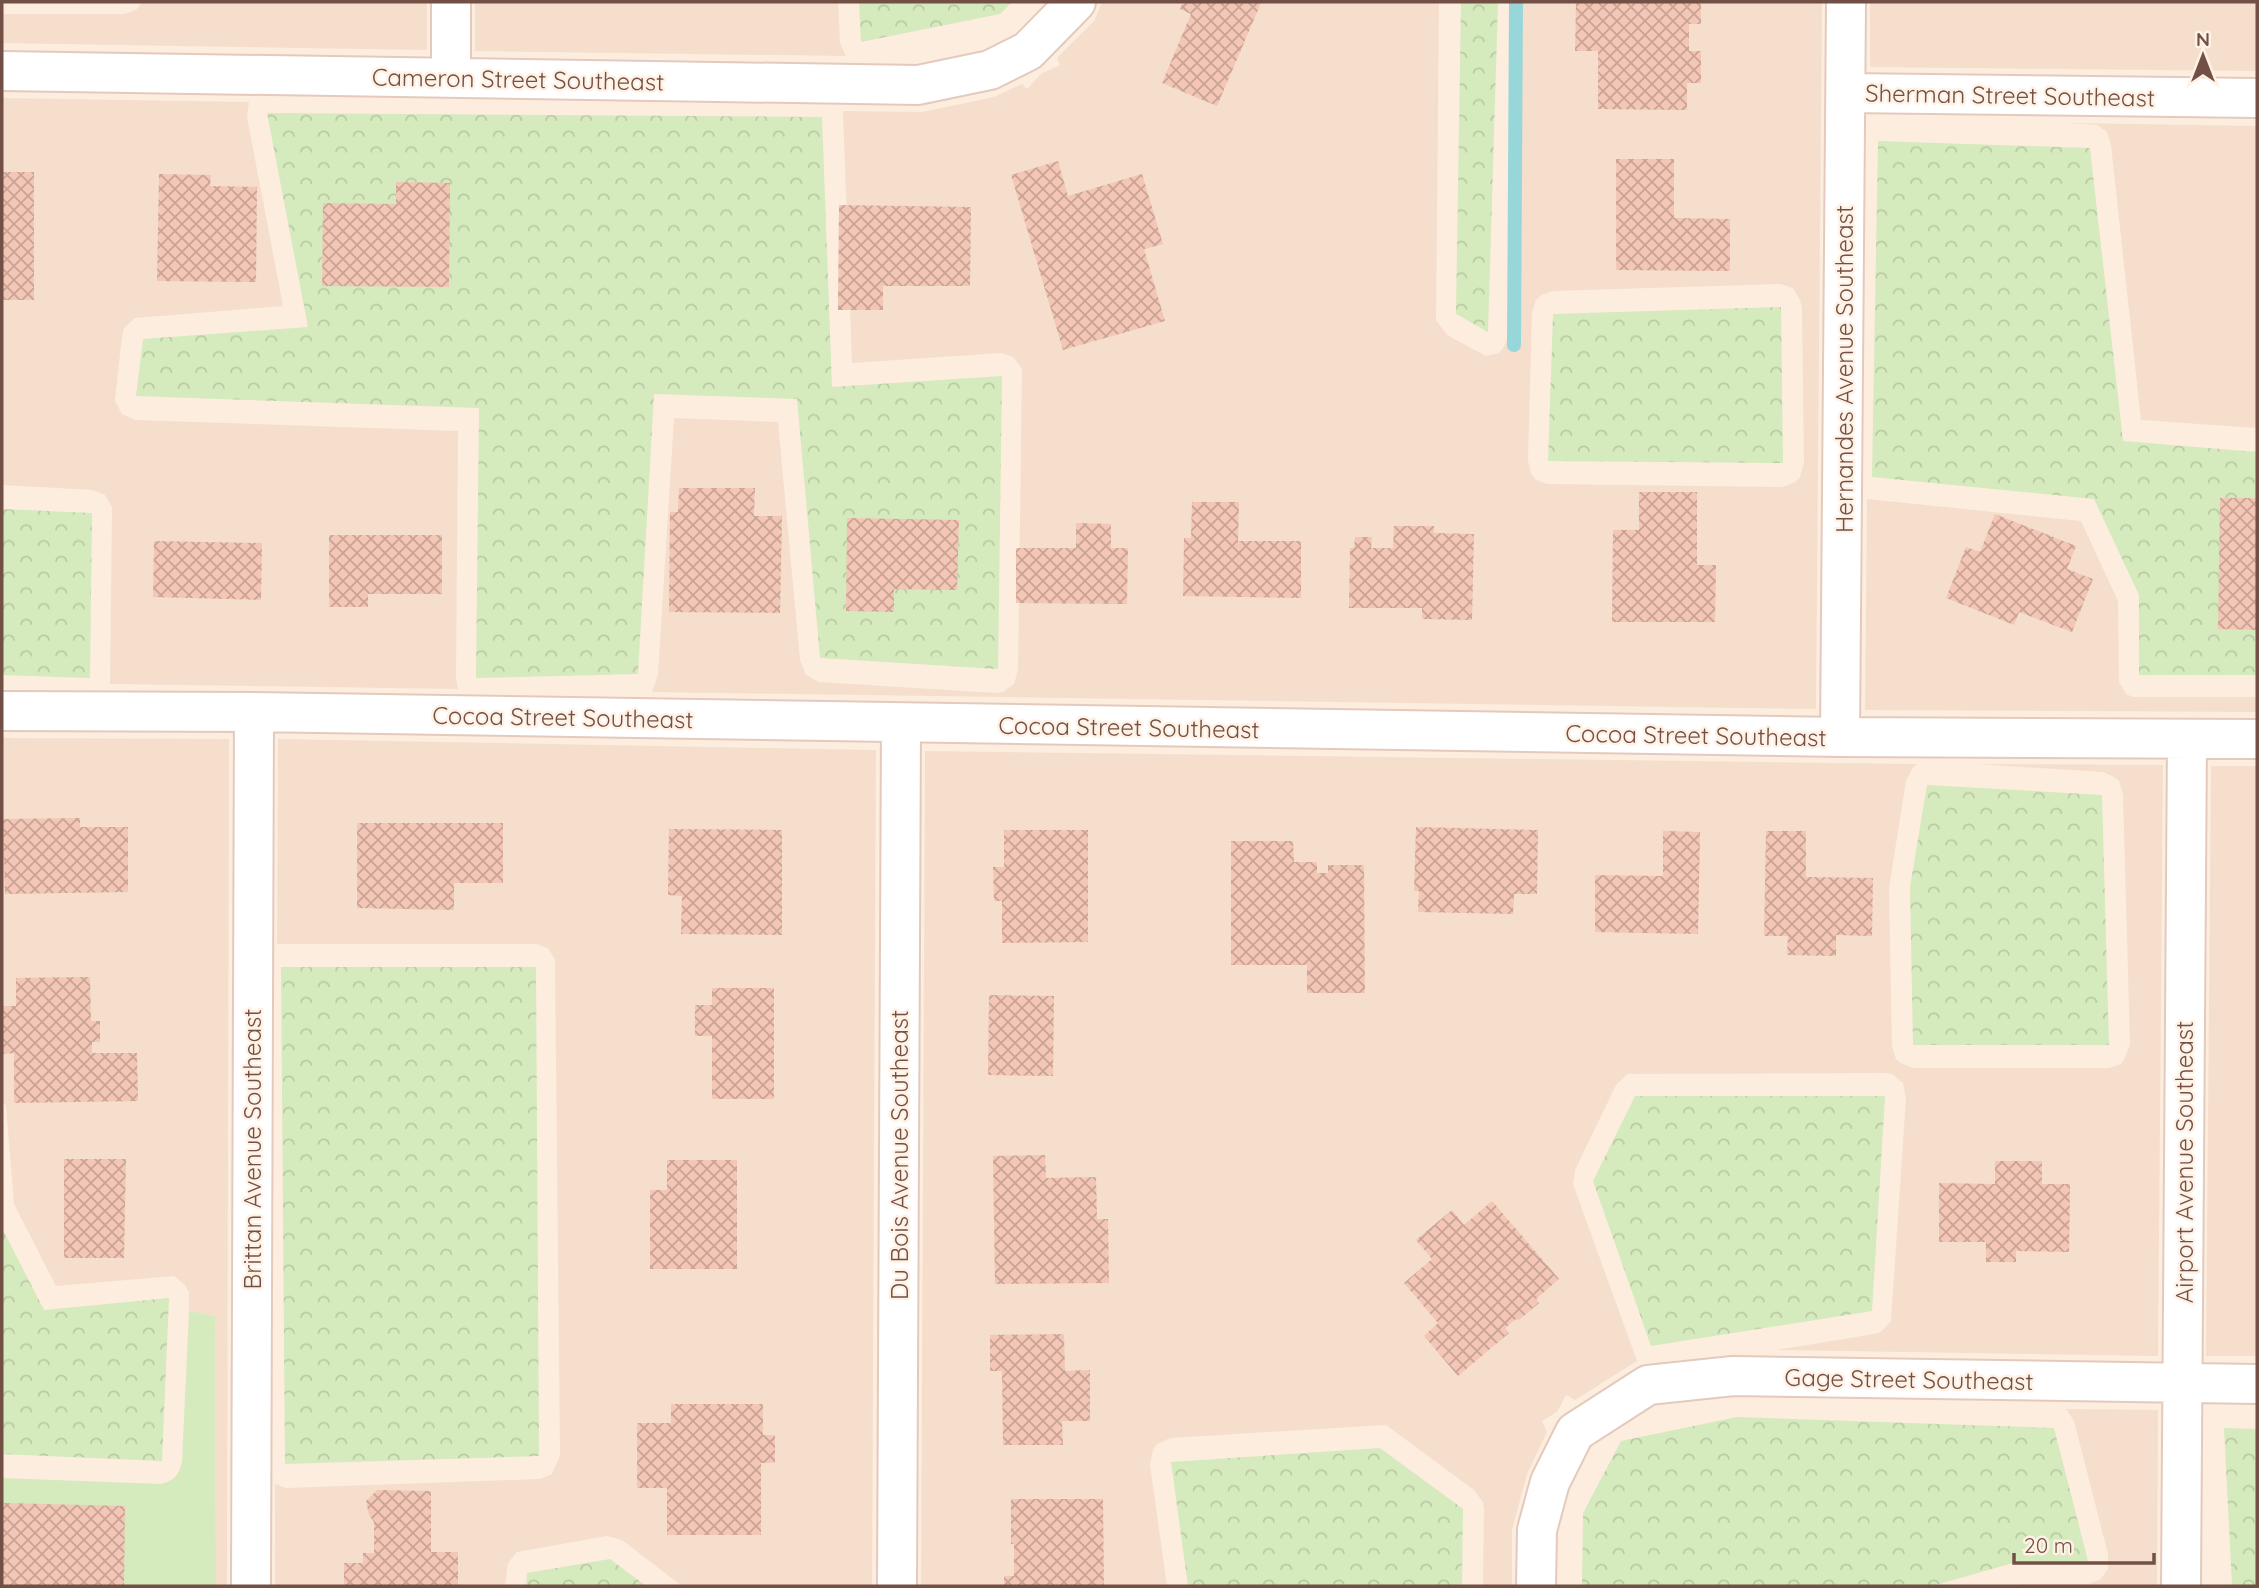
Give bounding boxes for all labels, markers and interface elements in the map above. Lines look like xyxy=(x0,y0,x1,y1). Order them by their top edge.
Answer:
north arrow xyxy=(2168,21,2238,91)
text: N xyxy=(2196,27,2210,51)
street label: Cameron Street Southeast xyxy=(372,61,664,97)
street label: Sherman Street Southeast xyxy=(1865,77,2155,113)
street label: Hernandes Avenue Southeast xyxy=(1829,205,1859,533)
street label: Cocoa Street Southeast xyxy=(432,700,694,734)
street label: Cocoa Street Southeast xyxy=(998,710,1260,744)
street label: Cocoa Street Southeast xyxy=(1565,718,1827,752)
street label: Brittan Avenue Southeast xyxy=(237,1009,267,1289)
street label: Du Bois Avenue Southeast xyxy=(884,1010,914,1300)
street label: Airport Avenue Southeast xyxy=(2169,1021,2199,1303)
street label: Gage Street Southeast xyxy=(1784,1362,2034,1396)
scale bar xyxy=(2014,1522,2154,1566)
text: 20 m xyxy=(2024,1532,2073,1558)

